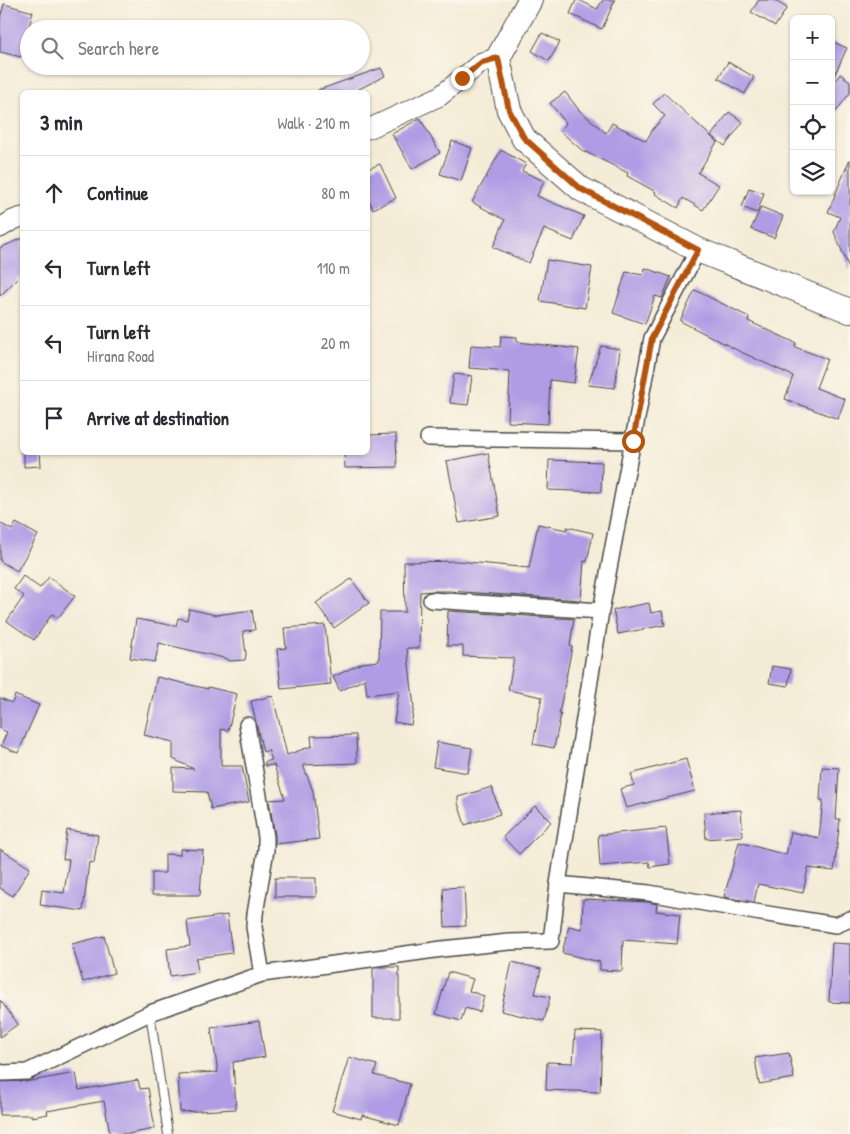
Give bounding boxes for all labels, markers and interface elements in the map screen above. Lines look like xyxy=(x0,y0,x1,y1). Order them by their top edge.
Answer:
map controls xyxy=(790,15,835,195)
button: + xyxy=(790,15,835,60)
search box xyxy=(20,20,370,75)
icon: search xyxy=(38,34,66,62)
text: Search here xyxy=(78,35,159,61)
button: − xyxy=(790,60,835,105)
route end xyxy=(451,67,474,90)
button: locate xyxy=(790,105,835,150)
text: 3 min xyxy=(40,108,83,137)
text: Walk · 210 m xyxy=(277,112,350,134)
button: layers xyxy=(790,150,835,195)
icon: ahead xyxy=(40,179,68,207)
text: Continue xyxy=(87,180,148,206)
text: 80 m xyxy=(321,182,350,204)
icon: left xyxy=(40,254,68,282)
text: Turn left xyxy=(87,255,150,281)
text: 110 m xyxy=(317,257,350,279)
text: Turn left xyxy=(87,319,150,345)
icon: left xyxy=(40,329,68,357)
text: 20 m xyxy=(321,332,350,354)
text: Hirana Road xyxy=(87,345,154,367)
icon: arrive xyxy=(40,404,68,432)
text: Arrive at destination xyxy=(87,405,229,431)
route start xyxy=(622,430,645,453)

